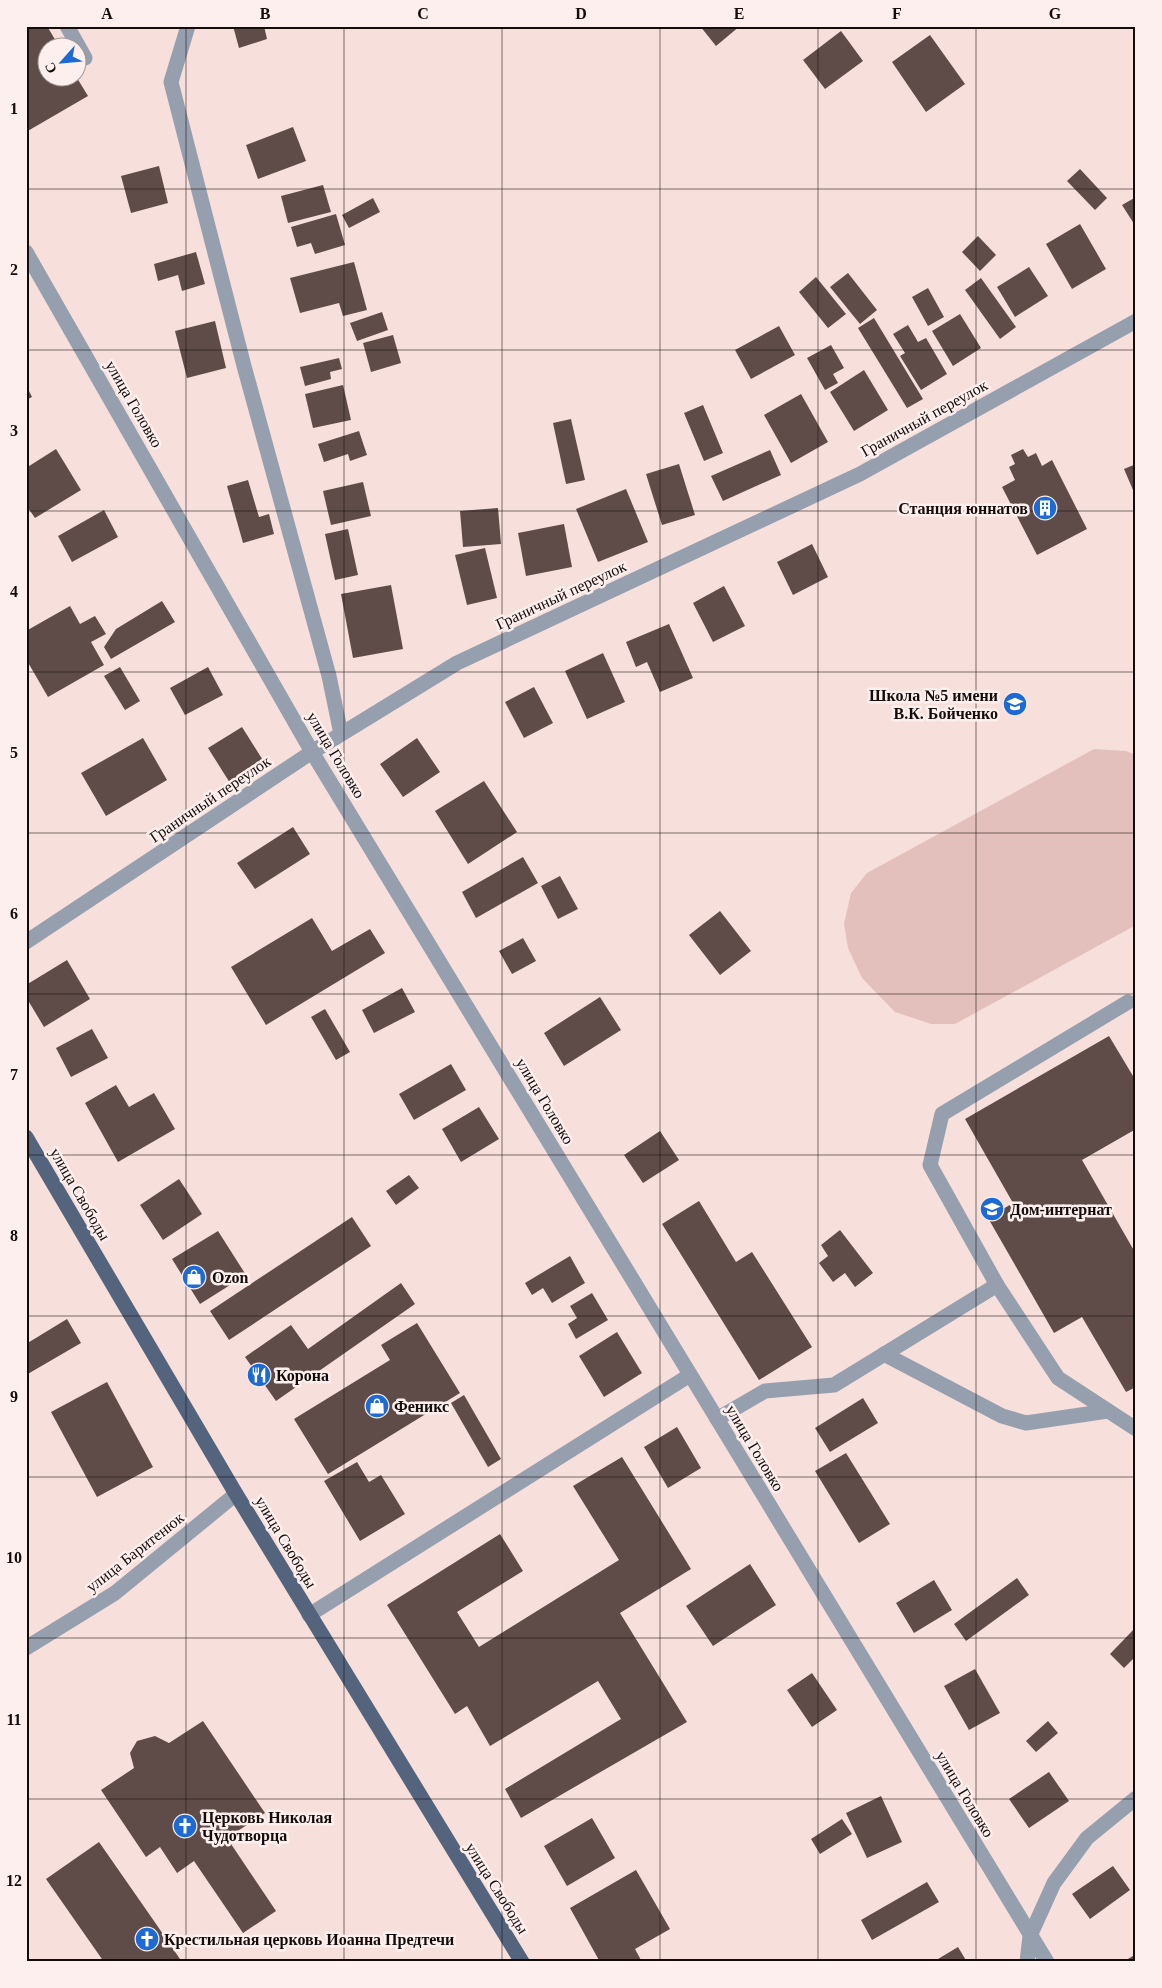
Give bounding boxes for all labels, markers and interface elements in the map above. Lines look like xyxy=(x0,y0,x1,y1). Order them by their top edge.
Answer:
text: A xyxy=(101,5,113,22)
text: B xyxy=(260,5,271,22)
text: C xyxy=(417,5,429,22)
text: D xyxy=(575,5,587,22)
text: E xyxy=(734,5,744,22)
text: F xyxy=(892,5,902,22)
text: G xyxy=(1049,5,1062,22)
north arrow xyxy=(38,38,88,88)
text: С xyxy=(42,60,60,76)
text: 1 xyxy=(10,100,18,117)
text: 2 xyxy=(10,261,18,278)
street label: улица Головко xyxy=(101,357,166,451)
street label: Граничный переулок xyxy=(858,376,991,461)
text: 3 xyxy=(10,422,18,439)
building icon: Станция юннатов xyxy=(1032,495,1058,521)
place label: Станция юннатов xyxy=(898,500,1028,517)
street label: Граничный переулок xyxy=(493,557,629,634)
text: 4 xyxy=(10,583,18,600)
place label: Школа №5 имени В.К. Бойченко xyxy=(869,687,998,722)
school or university icon: Школа №5 имени В.К. Бойченко xyxy=(1002,691,1028,717)
street label: улица Головко xyxy=(303,709,368,802)
text: 5 xyxy=(10,744,18,761)
street label: Граничный переулок xyxy=(146,752,274,847)
text: 6 xyxy=(10,905,18,922)
street label: улица Головко xyxy=(512,1055,577,1148)
text: 7 xyxy=(10,1066,18,1083)
street label: улица Свободы xyxy=(46,1145,114,1244)
school or university icon: Дом-интернат xyxy=(979,1196,1005,1222)
place label: Дом-интернат xyxy=(1010,1201,1112,1219)
text: 8 xyxy=(10,1227,18,1244)
shop icon: Ozon xyxy=(181,1264,207,1290)
place label: Ozon xyxy=(212,1269,249,1286)
restaurant icon: Корона xyxy=(246,1362,272,1388)
place label: Корона xyxy=(276,1367,329,1385)
text: 9 xyxy=(10,1388,18,1405)
shop icon: Феникс xyxy=(364,1393,390,1419)
place label: Феникс xyxy=(394,1398,449,1415)
street label: улица Головко xyxy=(722,1402,787,1495)
street label: улица Свободы xyxy=(251,1493,320,1592)
street label: улица Баритенюк xyxy=(83,1509,188,1596)
text: 10 xyxy=(6,1549,22,1566)
text: 11 xyxy=(6,1711,22,1728)
street label: улица Головко xyxy=(932,1748,997,1841)
place label: Церковь Николая Чудотворца xyxy=(202,1809,333,1845)
church icon: Церковь Николая Чудотворца xyxy=(172,1813,198,1839)
street label: улица Свободы xyxy=(461,1839,532,1937)
text: 12 xyxy=(6,1872,22,1889)
church icon: Крестильная церковь Иоанна Предтечи xyxy=(134,1926,160,1952)
place label: Крестильная церковь Иоанна Предтечи xyxy=(164,1931,454,1949)

